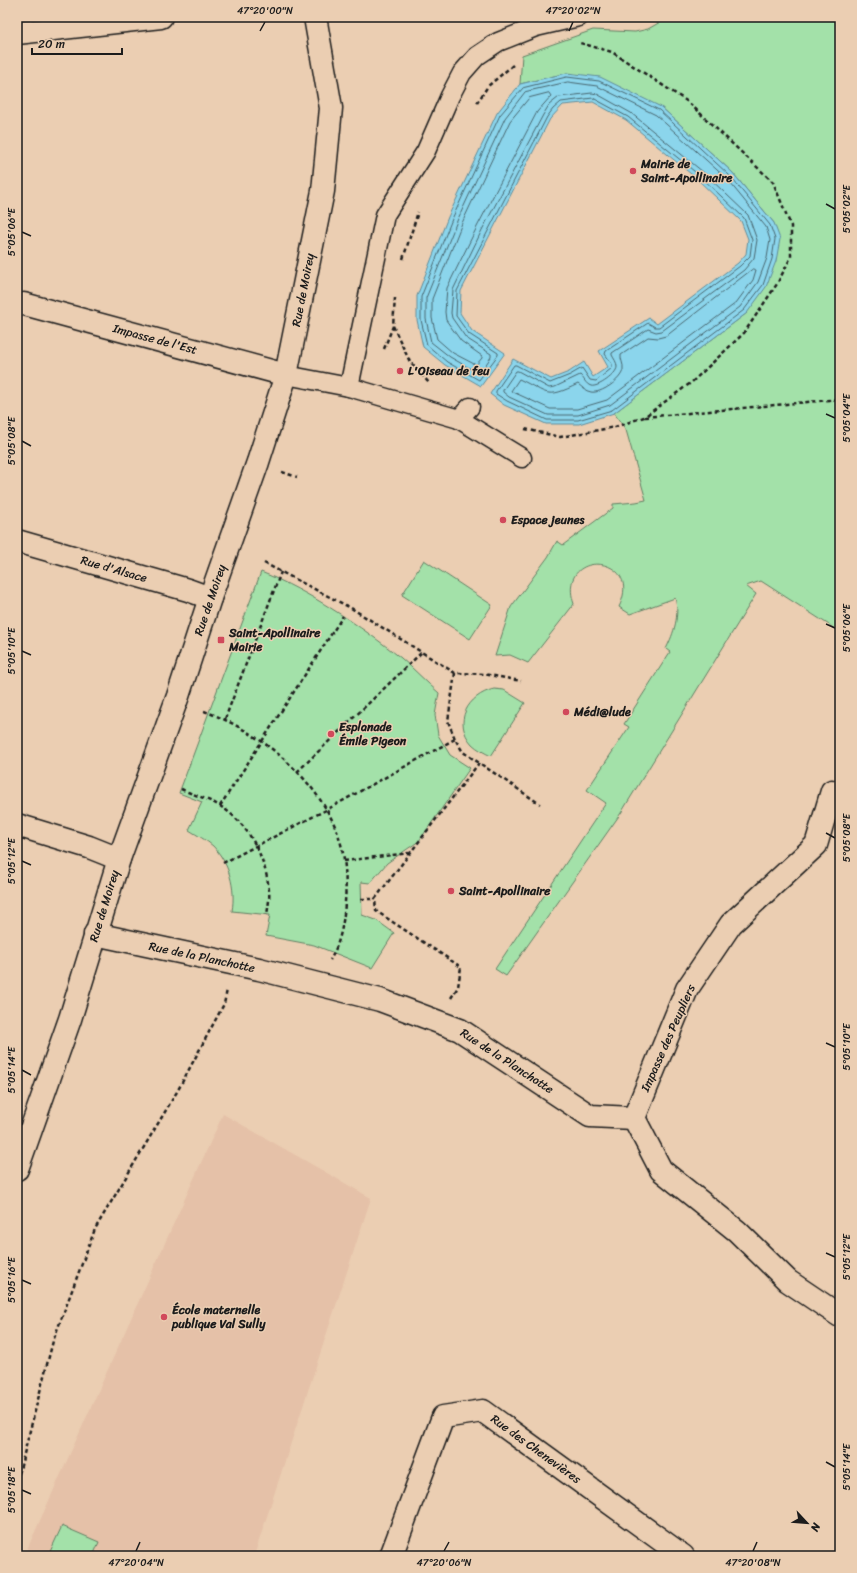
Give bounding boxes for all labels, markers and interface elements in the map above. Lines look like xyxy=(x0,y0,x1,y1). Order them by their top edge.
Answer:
text: 47°20'00"N xyxy=(237,2,293,20)
text: 47°20'02"N xyxy=(545,2,601,20)
scale bar xyxy=(32,30,122,56)
text: 20 m xyxy=(38,33,65,55)
place label: Mairie de Saint-Apollinaire xyxy=(640,153,733,189)
marker: Mairie de Saint-Apollinaire xyxy=(628,166,638,176)
text: 5°05'02"E xyxy=(838,183,856,233)
text: 5°05'06"E xyxy=(3,206,21,256)
street label: Rue de Moirey xyxy=(285,251,321,329)
street label: Impasse de l'Est xyxy=(109,317,200,361)
place label: L'Oiseau de feu xyxy=(408,360,490,382)
marker: L'Oiseau de feu xyxy=(395,366,405,376)
text: 5°05'04"E xyxy=(838,392,856,442)
text: 5°05'08"E xyxy=(3,415,21,465)
place label: Espace jeunes xyxy=(511,509,586,531)
marker: Espace jeunes xyxy=(498,515,508,525)
street label: Rue d'Alsace xyxy=(78,549,150,589)
street label: Rue de Moirey xyxy=(188,560,233,639)
text: 5°05'06"E xyxy=(838,602,856,652)
place label: Saint-Apollinaire Mairie xyxy=(228,622,321,658)
text: 5°05'10"E xyxy=(3,626,21,674)
marker: Saint-Apollinaire Mairie xyxy=(216,635,226,645)
place label: Médi@lude xyxy=(573,701,631,723)
marker: Médi@lude xyxy=(561,707,571,717)
place label: Esplanade Émile Pigeon xyxy=(339,716,407,752)
marker: Esplanade Émile Pigeon xyxy=(326,729,336,739)
text: 5°05'08"E xyxy=(838,812,856,862)
text: 5°05'12"E xyxy=(3,836,21,884)
street label: Rue de Moirey xyxy=(83,866,126,945)
place label: Saint-Apollinaire xyxy=(458,880,551,902)
marker: Saint-Apollinaire xyxy=(446,886,456,896)
street label: Rue de la Planchotte xyxy=(147,935,257,979)
street label: Impasse des Peupliers xyxy=(634,980,702,1096)
street label: Rue de la Planchotte xyxy=(456,1022,558,1100)
text: 5°05'10"E xyxy=(838,1022,856,1070)
text: 5°05'14"E xyxy=(3,1045,21,1093)
text: 5°05'12"E xyxy=(838,1232,856,1280)
text: 5°05'16"E xyxy=(3,1255,21,1303)
place label: École maternelle publique Val Sully xyxy=(171,1299,266,1335)
marker: École maternelle publique Val Sully xyxy=(159,1312,169,1322)
street label: Rue des Chenevières xyxy=(486,1408,587,1490)
text: 5°05'14"E xyxy=(838,1442,856,1490)
text: 5°05'18"E xyxy=(3,1465,21,1513)
north arrow xyxy=(787,1503,827,1543)
text: N xyxy=(805,1519,826,1535)
text: 47°20'04"N xyxy=(108,1554,164,1572)
text: 47°20'06"N xyxy=(416,1554,472,1572)
text: 47°20'08"N xyxy=(725,1554,781,1572)

